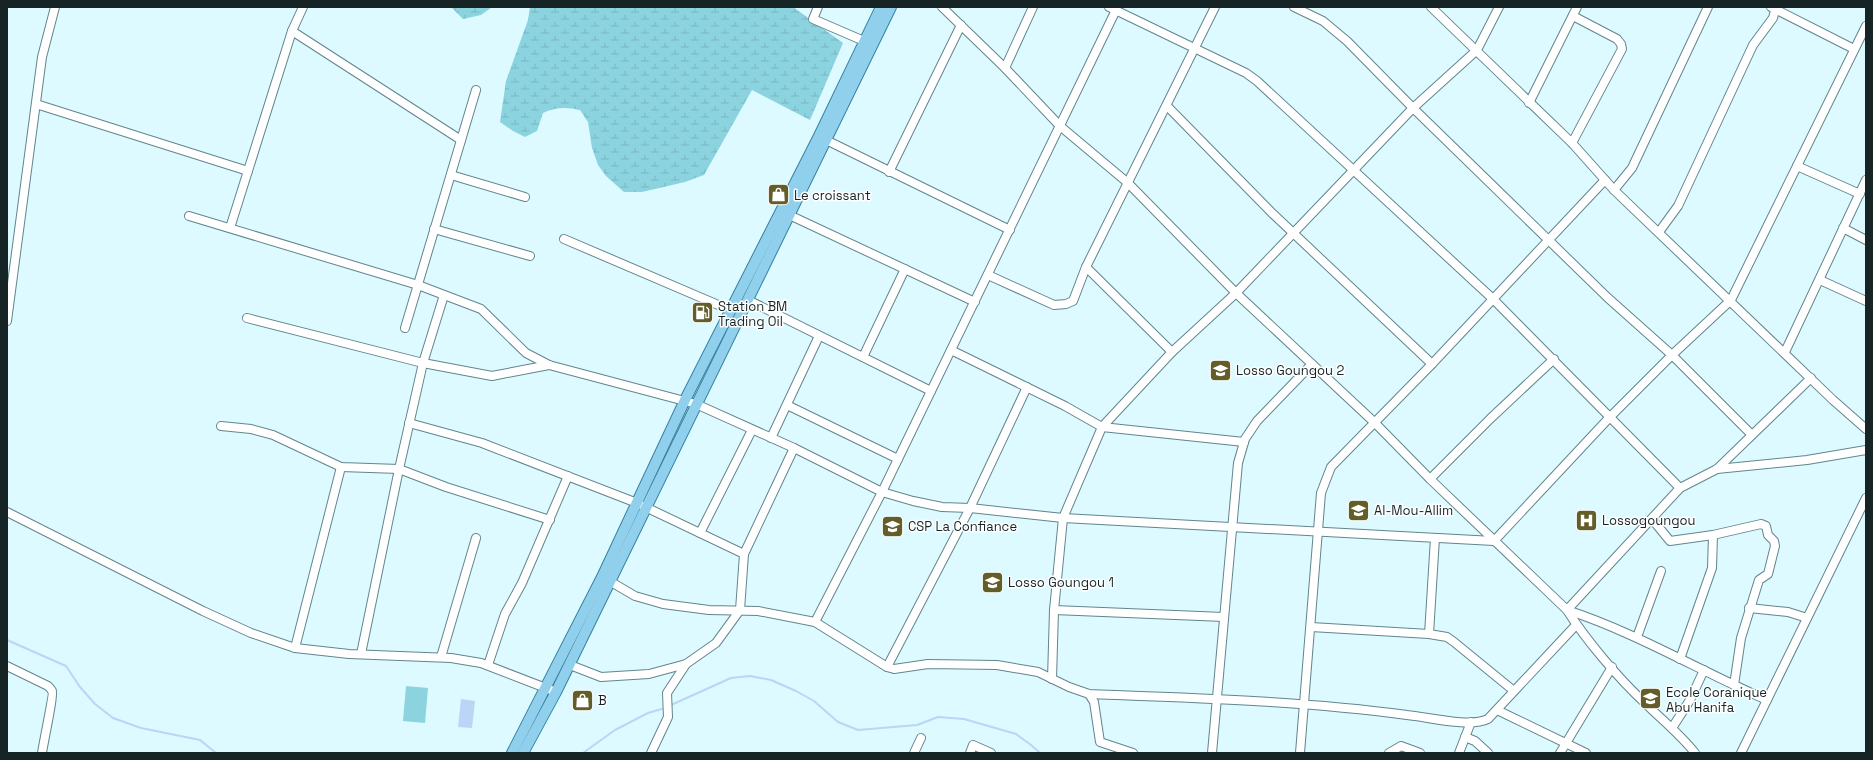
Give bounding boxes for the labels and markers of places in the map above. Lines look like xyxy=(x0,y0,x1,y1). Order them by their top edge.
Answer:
shop icon: Le croissant xyxy=(765,182,791,208)
place label: Le croissant xyxy=(794,187,871,204)
place label: Station BM Trading Oil xyxy=(718,298,787,330)
fuel station icon: Station BM Trading Oil xyxy=(690,300,716,326)
school or university icon: Losso Goungou 2 xyxy=(1207,357,1233,383)
place label: Losso Goungou 2 xyxy=(1236,362,1344,379)
school or university icon: Al-Mou-Allim xyxy=(1345,497,1371,523)
place label: Al-Mou-Allim xyxy=(1374,502,1453,519)
hospital icon: Lossogoungou xyxy=(1574,507,1600,533)
place label: Lossogoungou xyxy=(1602,512,1695,529)
school or university icon: CSP La Confiance xyxy=(880,513,906,539)
place label: CSP La Confiance xyxy=(908,518,1017,535)
school or university icon: Losso Goungou 1 xyxy=(980,569,1006,595)
place label: Losso Goungou 1 xyxy=(1008,574,1114,591)
place label: Ecole Coranique Abu Hanifa xyxy=(1666,684,1767,716)
school or university icon: Ecole Coranique Abu Hanifa xyxy=(1637,686,1663,712)
shop icon: B xyxy=(569,687,595,713)
place label: B xyxy=(598,692,607,709)

